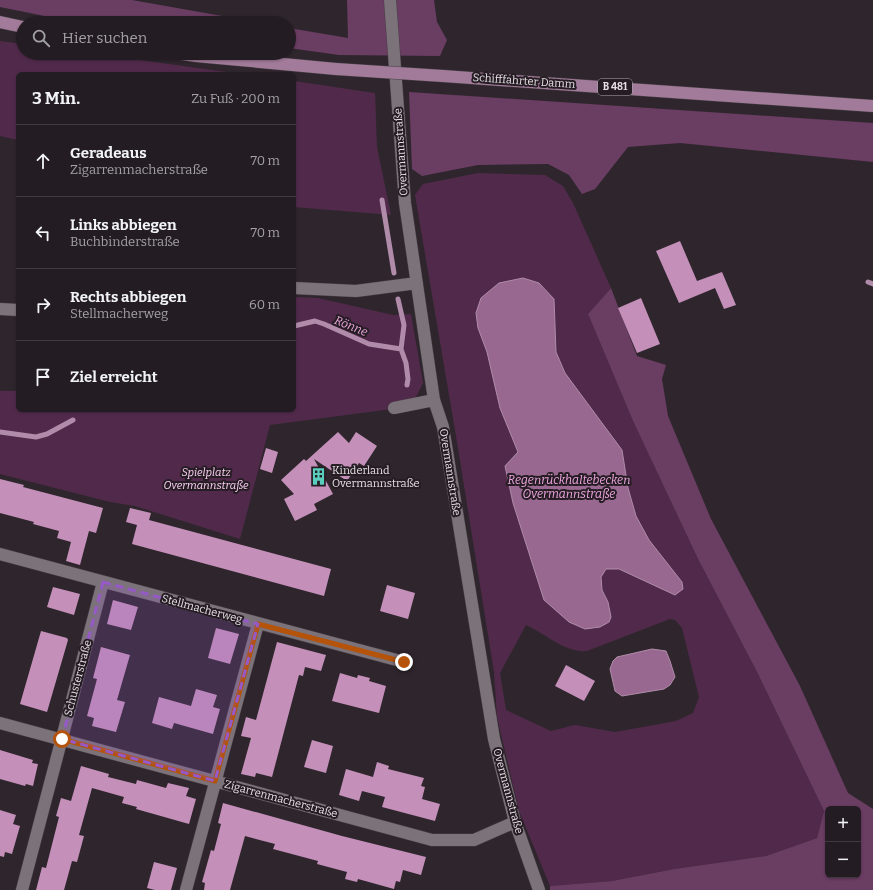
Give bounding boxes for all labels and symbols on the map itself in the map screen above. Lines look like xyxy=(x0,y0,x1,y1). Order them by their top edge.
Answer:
street label: Schifffahrter Damm xyxy=(472,71,576,91)
road number: B 481 xyxy=(598,79,632,95)
street label: Overmannstraße xyxy=(391,108,411,196)
water label: Rönne xyxy=(332,313,370,339)
street label: Overmannstraße xyxy=(437,428,463,516)
place label: Kinderland Overmannstraße xyxy=(332,464,420,490)
park label: Spielplatz Overmannstraße xyxy=(163,466,249,492)
building icon: Kinderland Overmannstraße xyxy=(309,466,329,486)
water label: Regenrückhaltebecken Overmannstraße xyxy=(508,473,630,501)
street label: Stellmacherweg xyxy=(160,592,244,626)
street label: Schusterstraße xyxy=(62,639,94,717)
route end xyxy=(395,653,413,671)
route start xyxy=(53,730,71,748)
street label: Overmannstraße xyxy=(490,747,526,835)
street label: Zigarrenmacherstraße xyxy=(223,778,339,820)

